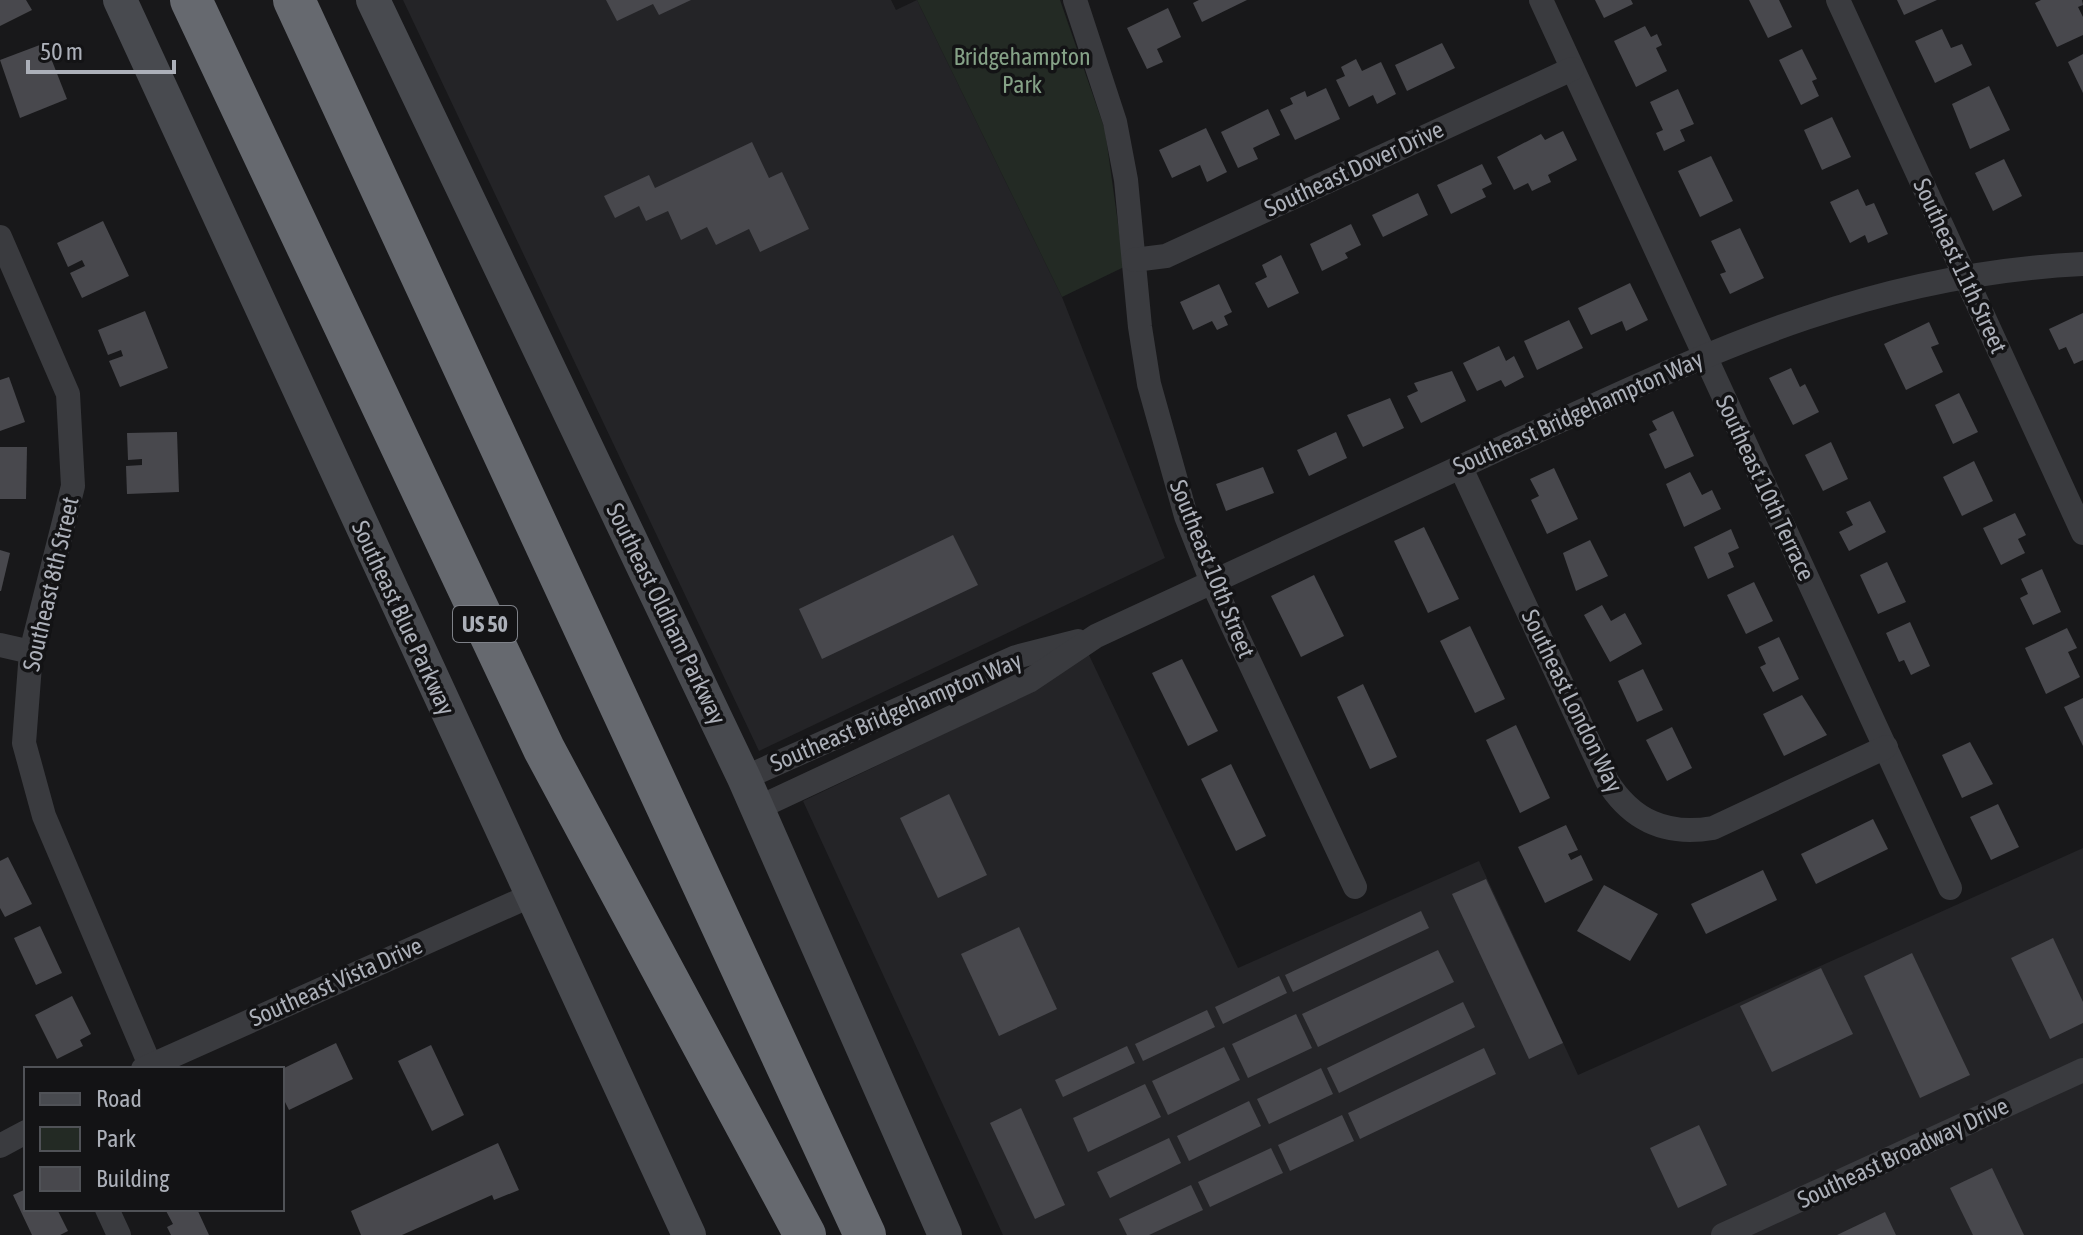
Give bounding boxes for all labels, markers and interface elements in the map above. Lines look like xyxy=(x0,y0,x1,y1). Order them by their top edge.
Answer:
scale bar xyxy=(28,24,174,74)
text: 50 m xyxy=(40,38,83,65)
park label: Bridgehampton Park xyxy=(953,43,1091,98)
street label: Southeast Dover Drive xyxy=(1260,115,1448,222)
street label: Southeast 11th Street xyxy=(1908,174,2013,357)
street label: Southeast Bridgehampton Way xyxy=(1449,345,1707,480)
street label: Southeast 10th Terrace xyxy=(1711,391,1820,585)
street label: Southeast 10th Street xyxy=(1164,476,1260,662)
street label: Southeast 8th Street xyxy=(17,494,84,674)
street label: Southeast Oldham Parkway xyxy=(601,499,732,729)
street label: Southeast Blue Parkway xyxy=(347,516,460,719)
street label: Southeast London Way xyxy=(1517,605,1628,797)
road number: US 50 xyxy=(453,606,517,642)
street label: Southeast Bridgehampton Way xyxy=(766,646,1026,777)
street label: Southeast Vista Drive xyxy=(245,931,426,1032)
legend xyxy=(24,1067,284,1211)
text: Road xyxy=(96,1085,142,1112)
street label: Southeast Broadway Drive xyxy=(1793,1092,2012,1213)
text: Park xyxy=(96,1125,137,1152)
text: Building xyxy=(96,1165,170,1192)

